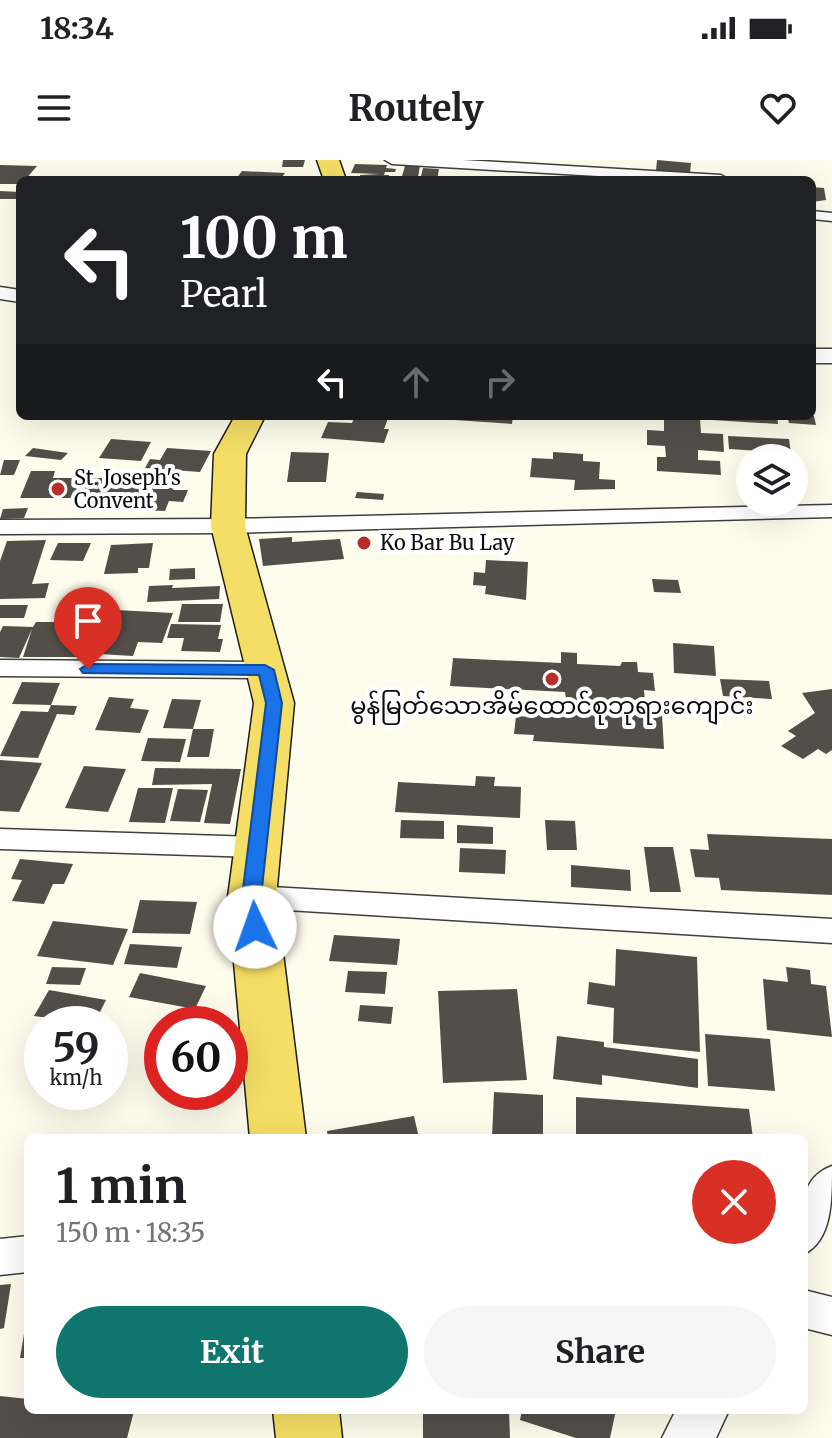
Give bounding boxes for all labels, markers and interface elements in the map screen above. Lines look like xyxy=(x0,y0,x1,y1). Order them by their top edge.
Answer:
text: 18:34 xyxy=(40,9,114,47)
icon: menu xyxy=(32,86,76,130)
text: Routely xyxy=(348,86,484,131)
icon: heart xyxy=(756,86,800,130)
text: 100 m xyxy=(180,203,348,273)
icon: left xyxy=(48,208,152,312)
text: Pearl xyxy=(180,272,267,317)
icon: left xyxy=(310,360,354,404)
icon: ahead xyxy=(394,360,438,404)
icon: right xyxy=(478,360,522,404)
map controls xyxy=(736,444,808,516)
button: layers xyxy=(736,444,808,516)
place label: St. Joseph's Convent xyxy=(74,465,181,513)
marker: St. Joseph's Convent xyxy=(49,480,67,498)
place label: Ko Bar Bu Lay xyxy=(380,530,515,555)
marker: Ko Bar Bu Lay xyxy=(355,534,373,552)
pin xyxy=(54,587,122,669)
icon: arrive xyxy=(66,599,110,643)
marker: မွန်မြတ်သောအိမ်ထောင်စုဘုရားကျောင်း xyxy=(543,670,561,688)
place label: မွန်မြတ်သောအိမ်ထောင်စုဘုရားကျောင်း xyxy=(350,690,754,725)
position arrow xyxy=(213,885,297,969)
speed limit sign: 60 xyxy=(144,1006,248,1110)
text: 59 xyxy=(53,1023,99,1073)
text: km/h xyxy=(50,1065,102,1090)
text: 1 min xyxy=(56,1156,187,1216)
button: close xyxy=(692,1160,776,1244)
text: 150 m · 18:35 xyxy=(56,1216,205,1249)
button: Exit xyxy=(56,1306,408,1398)
button: Share xyxy=(424,1306,776,1398)

